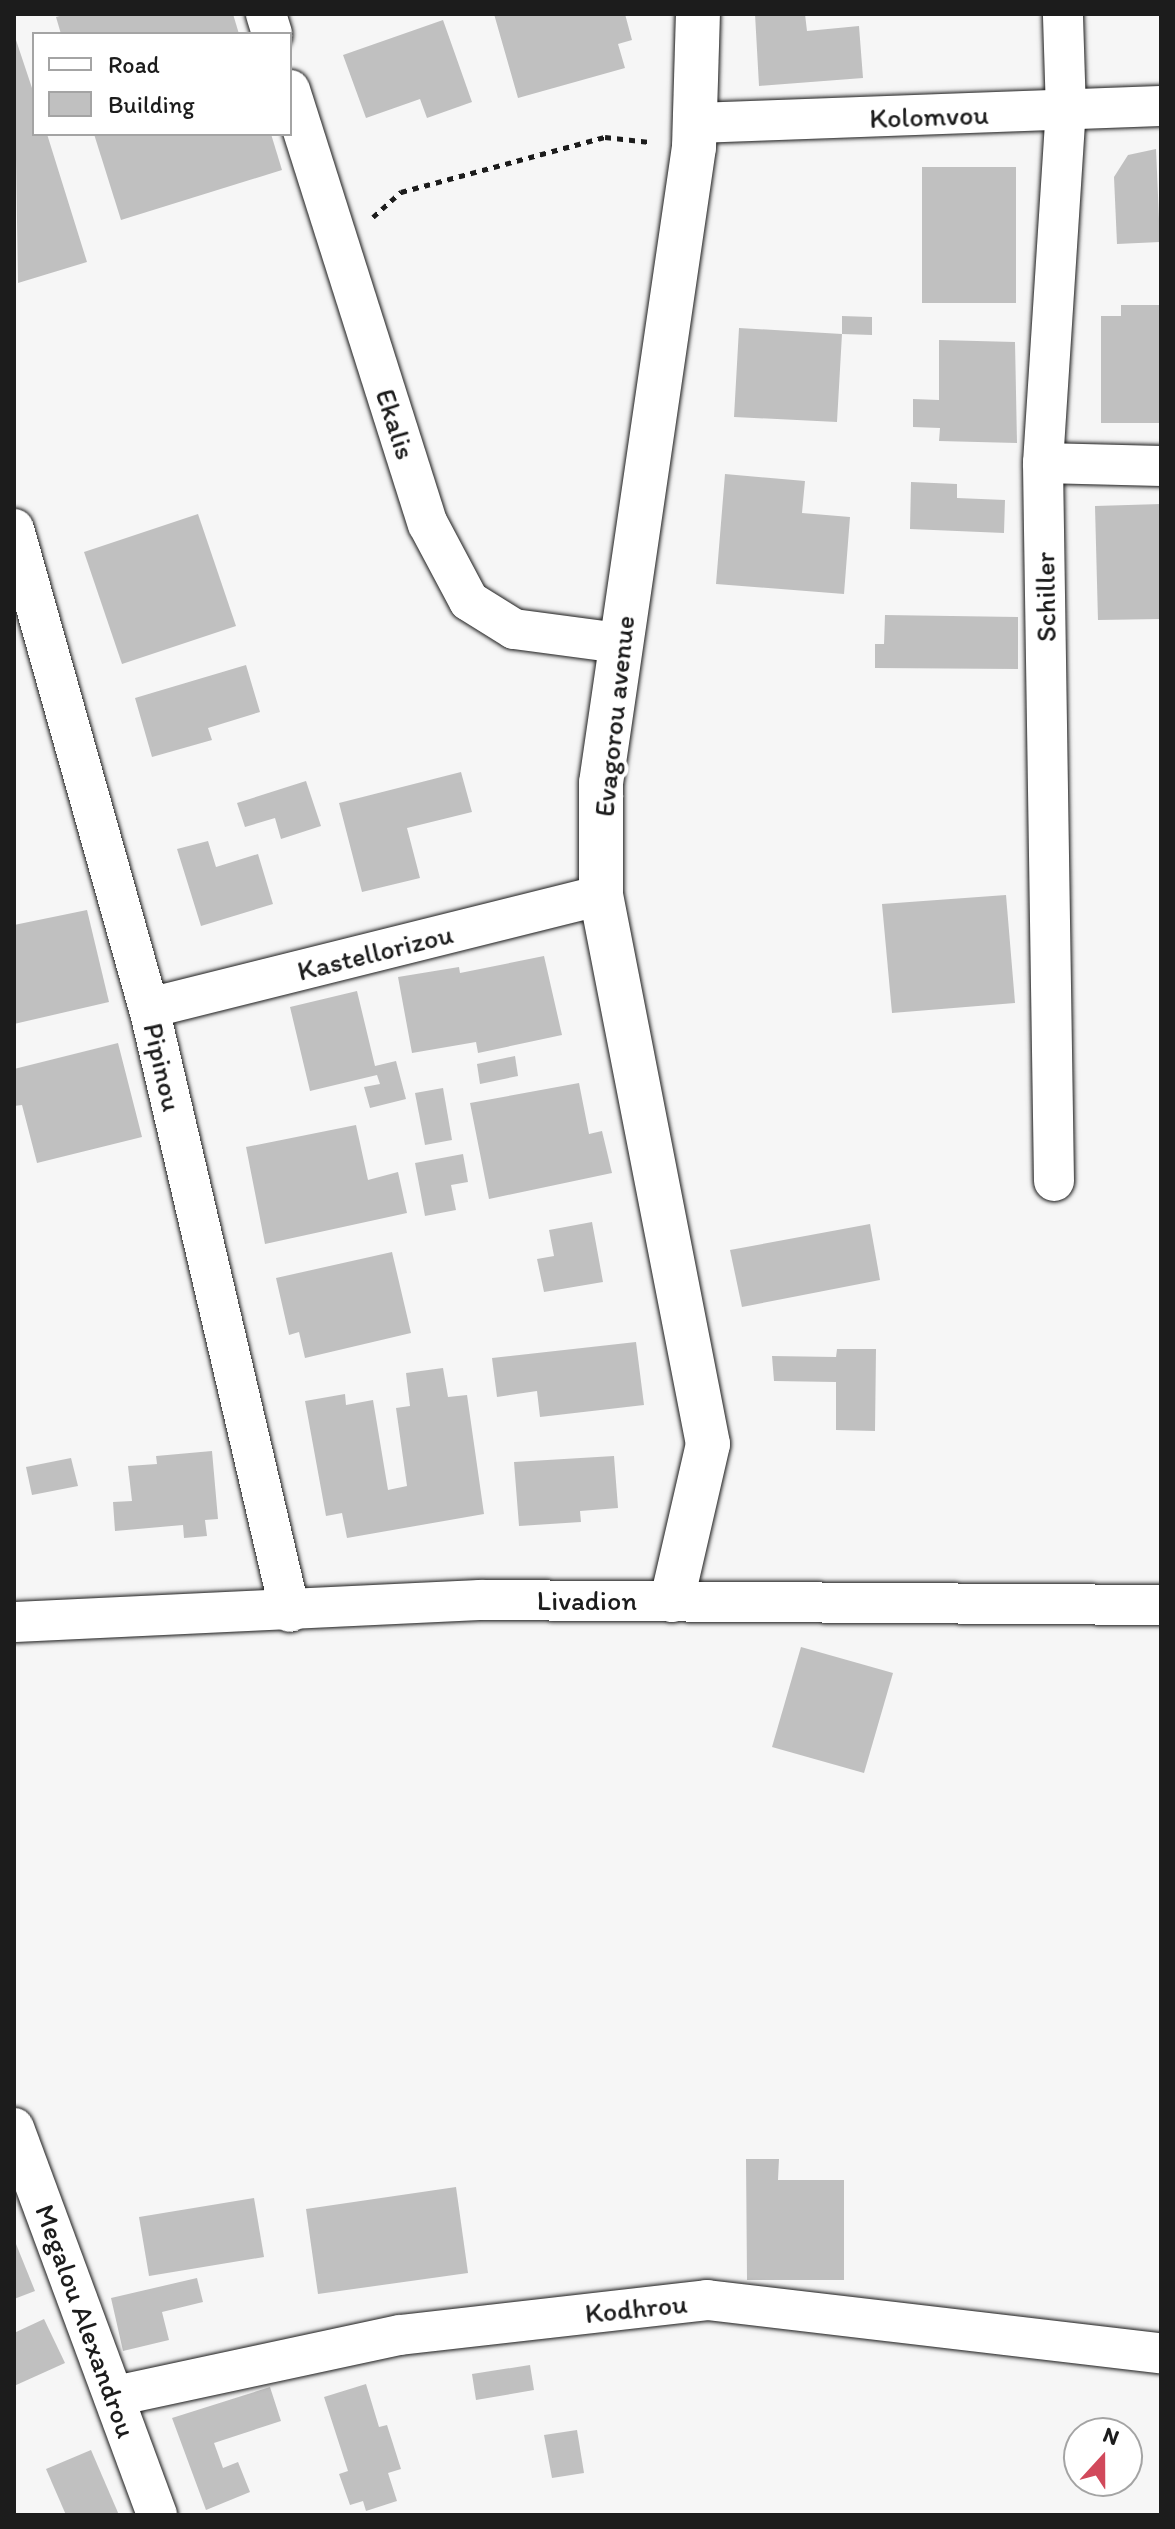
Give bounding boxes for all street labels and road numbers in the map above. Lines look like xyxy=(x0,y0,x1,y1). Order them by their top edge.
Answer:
street label: Kolomvou xyxy=(869,97,989,135)
street label: Ekalis xyxy=(369,384,423,464)
street label: Schiller xyxy=(1027,552,1063,642)
street label: Evagorou avenue xyxy=(587,613,641,819)
street label: Kastellorizou xyxy=(294,916,456,988)
street label: Pipinou xyxy=(137,1019,189,1115)
street label: Livadion xyxy=(537,1583,637,1617)
street label: Megalou Alexandrou xyxy=(28,2200,144,2442)
street label: Kodhrou xyxy=(583,2286,689,2330)

